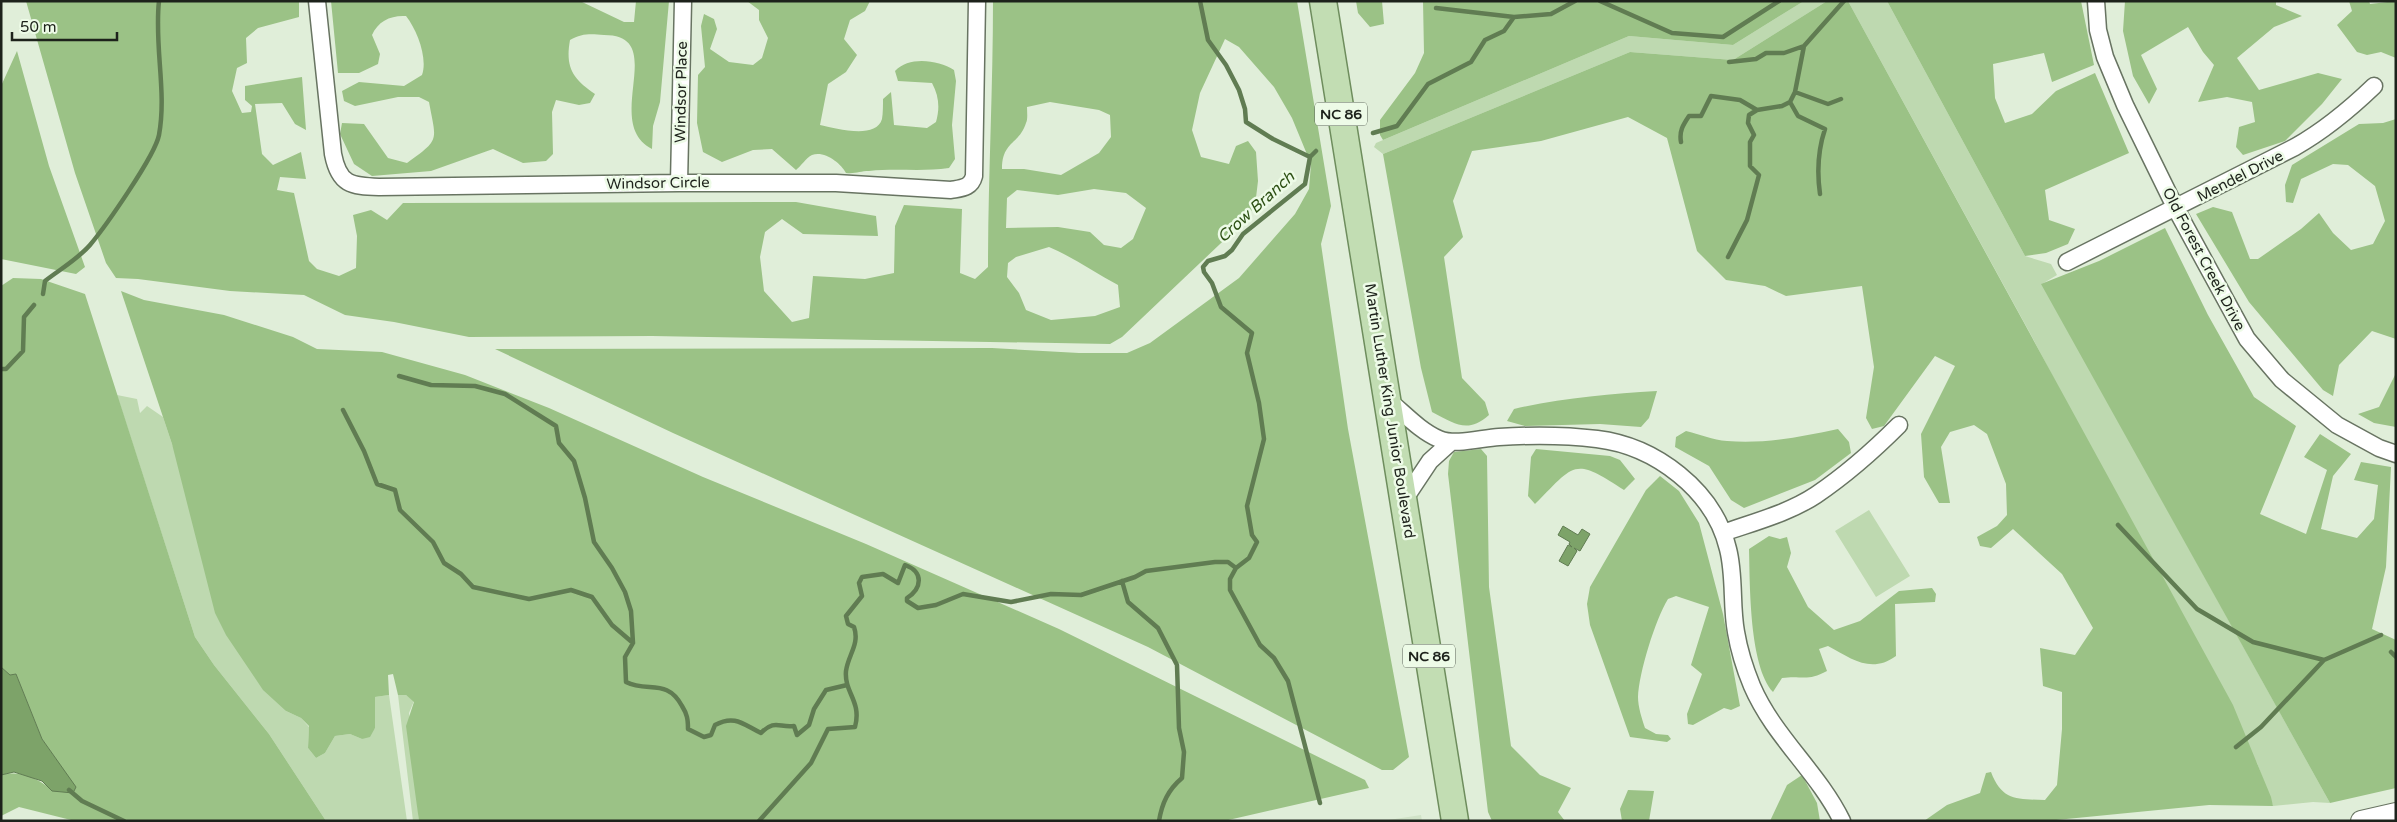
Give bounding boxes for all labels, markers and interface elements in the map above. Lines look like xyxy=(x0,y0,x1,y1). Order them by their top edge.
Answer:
scale bar xyxy=(12,10,118,42)
text: 50 m xyxy=(20,18,57,36)
street label: Windsor Place xyxy=(671,41,691,143)
road number: NC 86 xyxy=(1315,102,1367,126)
street label: Mendel Drive xyxy=(2194,147,2286,205)
water label: Crow Branch xyxy=(1213,166,1300,247)
street label: Windsor Circle xyxy=(606,173,710,193)
street label: Old Forest Creek Drive xyxy=(2159,184,2249,334)
street label: Martin Luther King Junior Boulevard xyxy=(1361,282,1419,540)
road number: NC 86 xyxy=(1403,644,1455,668)

